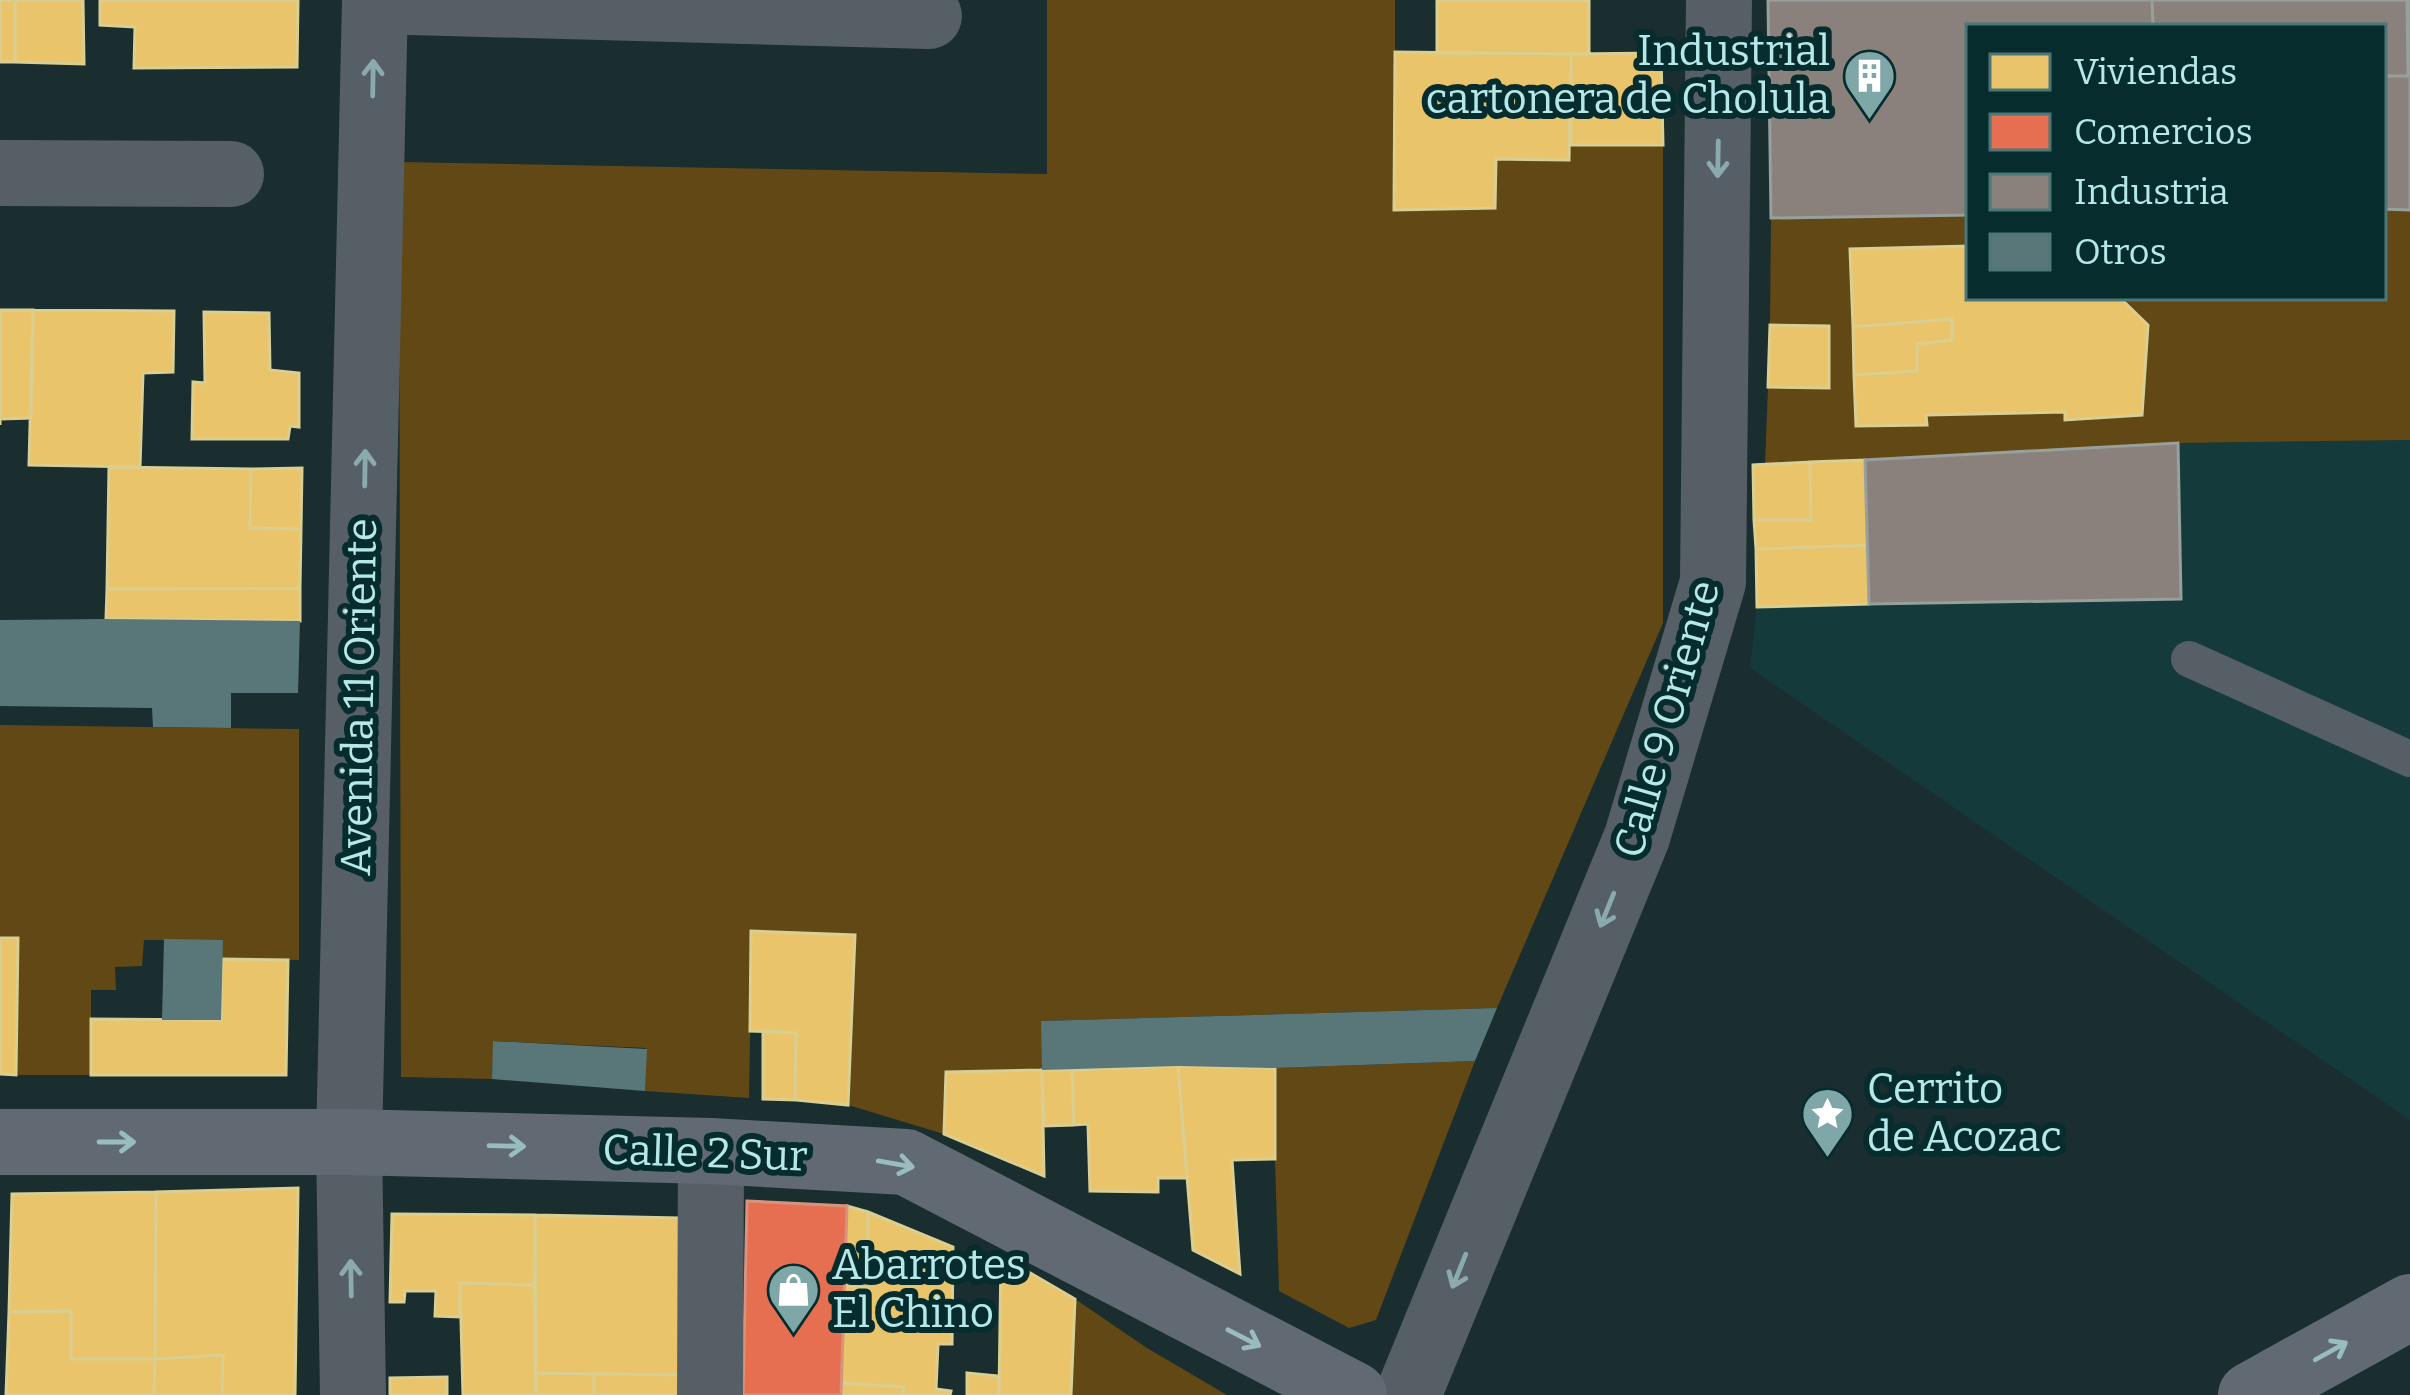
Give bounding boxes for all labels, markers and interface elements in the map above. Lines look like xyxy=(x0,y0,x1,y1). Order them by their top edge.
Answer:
legend xyxy=(1966,24,2386,300)
place label: Industrial cartonera de Cholula xyxy=(1426,26,1830,124)
building icon: Industrial cartonera de Cholula xyxy=(1841,47,1897,121)
text: Viviendas xyxy=(2074,50,2237,94)
one-way arrow xyxy=(362,59,385,98)
text: Comercios xyxy=(2074,110,2253,154)
one-way arrow xyxy=(1706,139,1729,178)
text: Industria xyxy=(2074,170,2229,214)
text: Otros xyxy=(2074,230,2167,274)
one-way arrow xyxy=(353,449,376,488)
street label: Avenida 11 Oriente xyxy=(331,518,387,876)
street label: Calle 9 Oriente xyxy=(1604,575,1730,863)
one-way arrow xyxy=(1595,890,1616,927)
place label: Cerrito de Acozac xyxy=(1867,1064,2062,1162)
place icon: Cerrito de Acozac xyxy=(1800,1085,1856,1159)
street label: Calle 2 Sur xyxy=(602,1124,808,1182)
one-way arrow xyxy=(97,1131,136,1153)
one-way arrow xyxy=(487,1134,526,1157)
one-way arrow xyxy=(876,1154,915,1176)
place label: Abarrotes El Chino xyxy=(832,1240,1026,1338)
one-way arrow xyxy=(1447,1251,1468,1288)
one-way arrow xyxy=(340,1259,363,1298)
shop icon: Abarrotes El Chino xyxy=(765,1261,821,1335)
one-way arrow xyxy=(1225,1327,1261,1350)
one-way arrow xyxy=(2312,1339,2347,1362)

